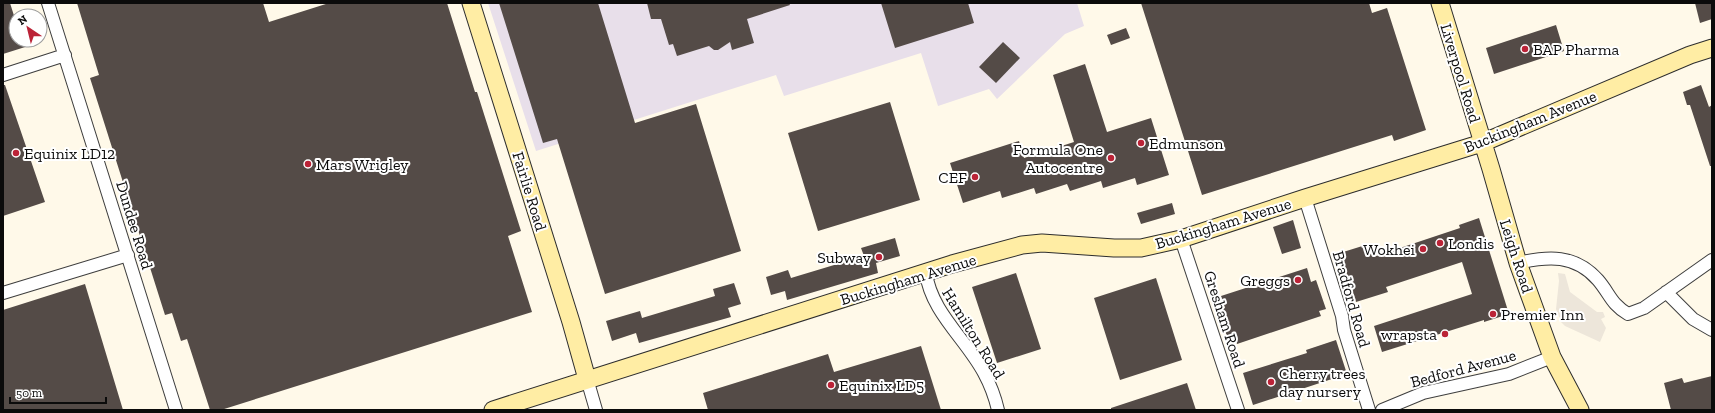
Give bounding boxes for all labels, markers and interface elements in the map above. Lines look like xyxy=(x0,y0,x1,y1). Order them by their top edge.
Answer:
north arrow xyxy=(8,8,48,48)
text: N xyxy=(15,12,30,28)
street label: Liverpool Road xyxy=(1436,21,1485,125)
place label: BAP Pharma xyxy=(1533,40,1620,59)
marker: BAP Pharma xyxy=(1520,44,1530,54)
street label: Buckingham Avenue xyxy=(1461,86,1599,157)
place label: Edmunson xyxy=(1149,134,1224,153)
marker: Edmunson xyxy=(1136,138,1146,148)
place label: Formula One Autocentre xyxy=(1013,140,1103,177)
place label: Equinix LD12 xyxy=(24,144,115,163)
marker: Equinix LD12 xyxy=(11,148,21,158)
street label: Fairlie Road xyxy=(508,149,551,233)
marker: Formula One Autocentre xyxy=(1106,153,1116,163)
place label: Mars Wrigley xyxy=(316,155,409,174)
marker: Mars Wrigley xyxy=(303,159,313,169)
place label: CEF xyxy=(938,168,967,187)
marker: CEF xyxy=(970,172,980,182)
street label: Dundee Road xyxy=(112,179,157,272)
street label: Buckingham Avenue xyxy=(1153,194,1293,253)
street label: Leigh Road xyxy=(1496,217,1537,296)
place label: Londis xyxy=(1448,234,1494,253)
marker: Londis xyxy=(1435,238,1445,248)
place label: Wokhei xyxy=(1363,240,1416,259)
marker: Wokhei xyxy=(1418,244,1428,254)
place label: Subway xyxy=(817,248,872,267)
street label: Bradford Road xyxy=(1329,249,1374,350)
street label: Buckingham Avenue xyxy=(838,250,978,309)
marker: Subway xyxy=(874,252,884,262)
street label: Gresham Road xyxy=(1200,268,1249,370)
place label: Greggs xyxy=(1240,271,1290,290)
marker: Greggs xyxy=(1293,275,1303,285)
street label: Hamilton Road xyxy=(938,284,1009,382)
place label: Premier Inn xyxy=(1501,305,1585,324)
marker: Premier Inn xyxy=(1488,309,1498,319)
place label: wrapsta xyxy=(1381,325,1437,344)
marker: wrapsta xyxy=(1440,329,1450,339)
street label: Bedford Avenue xyxy=(1408,345,1518,392)
place label: Cherry trees day nursery xyxy=(1279,364,1365,401)
place label: Equinix LD5 xyxy=(839,376,924,395)
marker: Cherry trees day nursery xyxy=(1266,377,1276,387)
scale bar xyxy=(10,379,106,405)
marker: Equinix LD5 xyxy=(826,380,836,390)
text: 50 m xyxy=(16,386,43,400)

